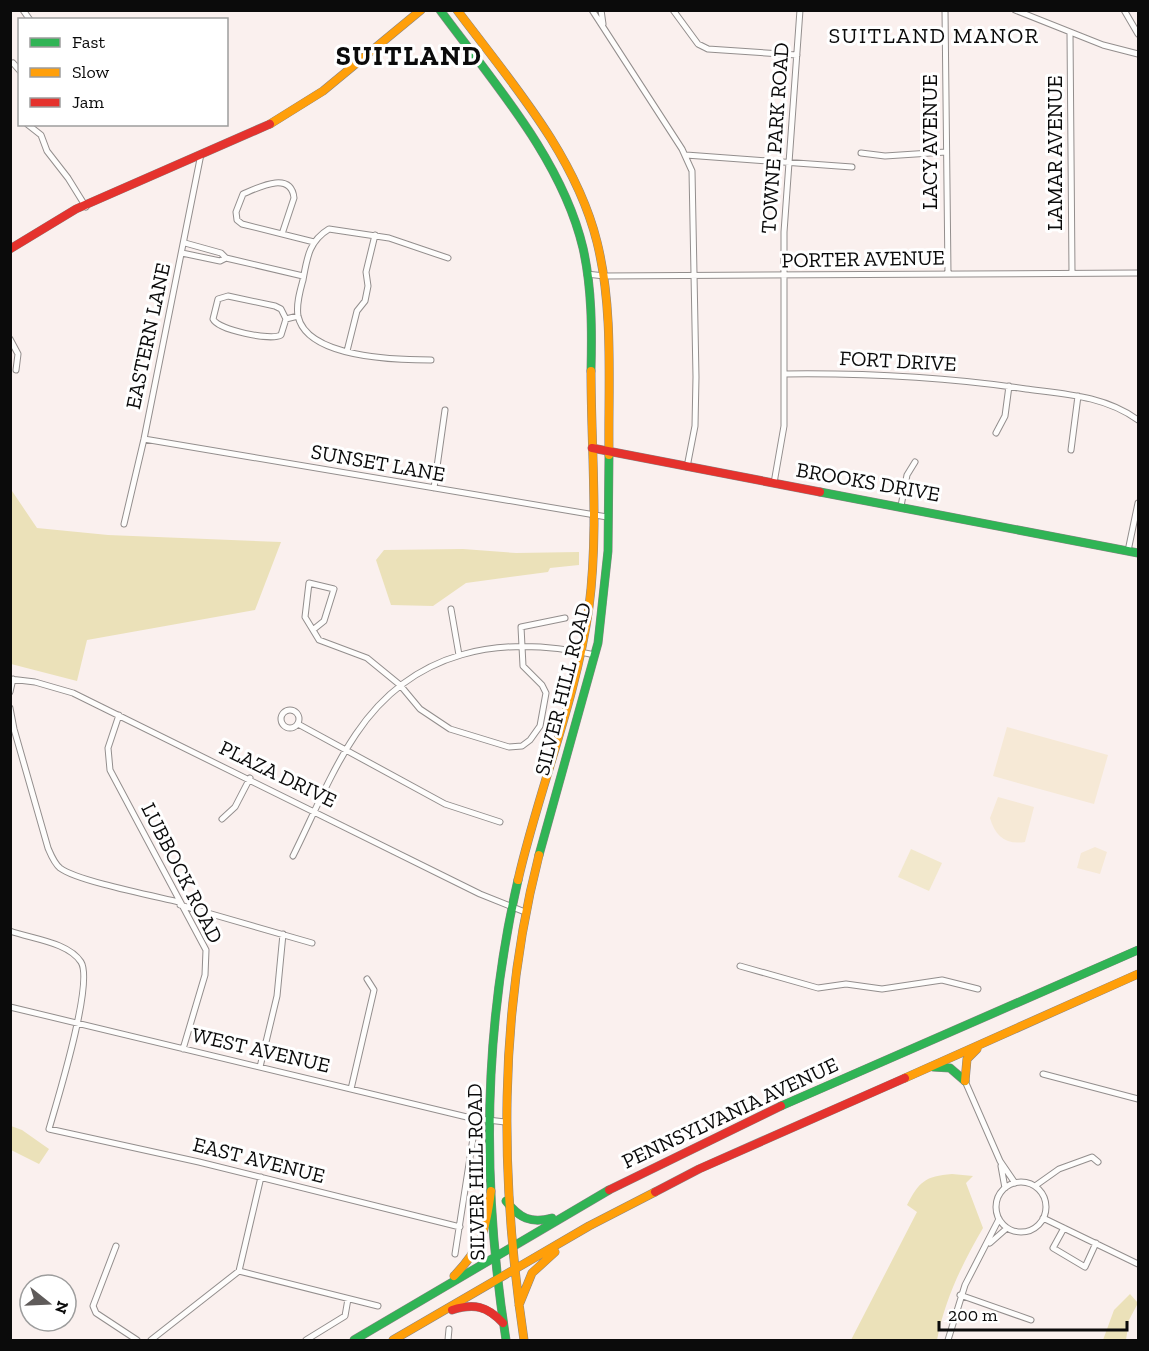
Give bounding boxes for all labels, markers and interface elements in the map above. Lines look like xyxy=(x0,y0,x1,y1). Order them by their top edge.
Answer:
legend xyxy=(18,18,228,126)
district label: SUITLAND MANOR xyxy=(828,22,1040,49)
text: Fast xyxy=(72,31,105,53)
district label: SUITLAND xyxy=(336,40,482,72)
street label: TOWNE PARK ROAD xyxy=(755,42,794,234)
text: Slow xyxy=(72,61,109,83)
street label: LACY AVENUE xyxy=(917,74,942,210)
street label: LAMAR AVENUE xyxy=(1042,75,1067,231)
text: Jam xyxy=(72,91,104,113)
street label: PORTER AVENUE xyxy=(781,245,945,272)
street label: EASTERN LANE xyxy=(120,261,175,411)
street label: FORT DRIVE xyxy=(839,345,957,376)
street label: SUNSET LANE xyxy=(309,438,447,487)
street label: BROOKS DRIVE xyxy=(794,457,942,506)
street label: SILVER HILL ROAD xyxy=(529,600,596,778)
street label: PLAZA DRIVE xyxy=(216,734,341,813)
street label: LUBBOCK ROAD xyxy=(136,798,229,947)
street label: WEST AVENUE xyxy=(190,1021,333,1078)
street label: PENNSYLVANIA AVENUE xyxy=(618,1051,842,1174)
street label: SILVER HILL ROAD xyxy=(461,1083,490,1261)
street label: EAST AVENUE xyxy=(191,1131,328,1188)
north arrow xyxy=(18,1273,78,1333)
scale bar xyxy=(939,1294,1126,1332)
text: N xyxy=(51,1299,73,1316)
text: 200 m xyxy=(948,1304,998,1326)

